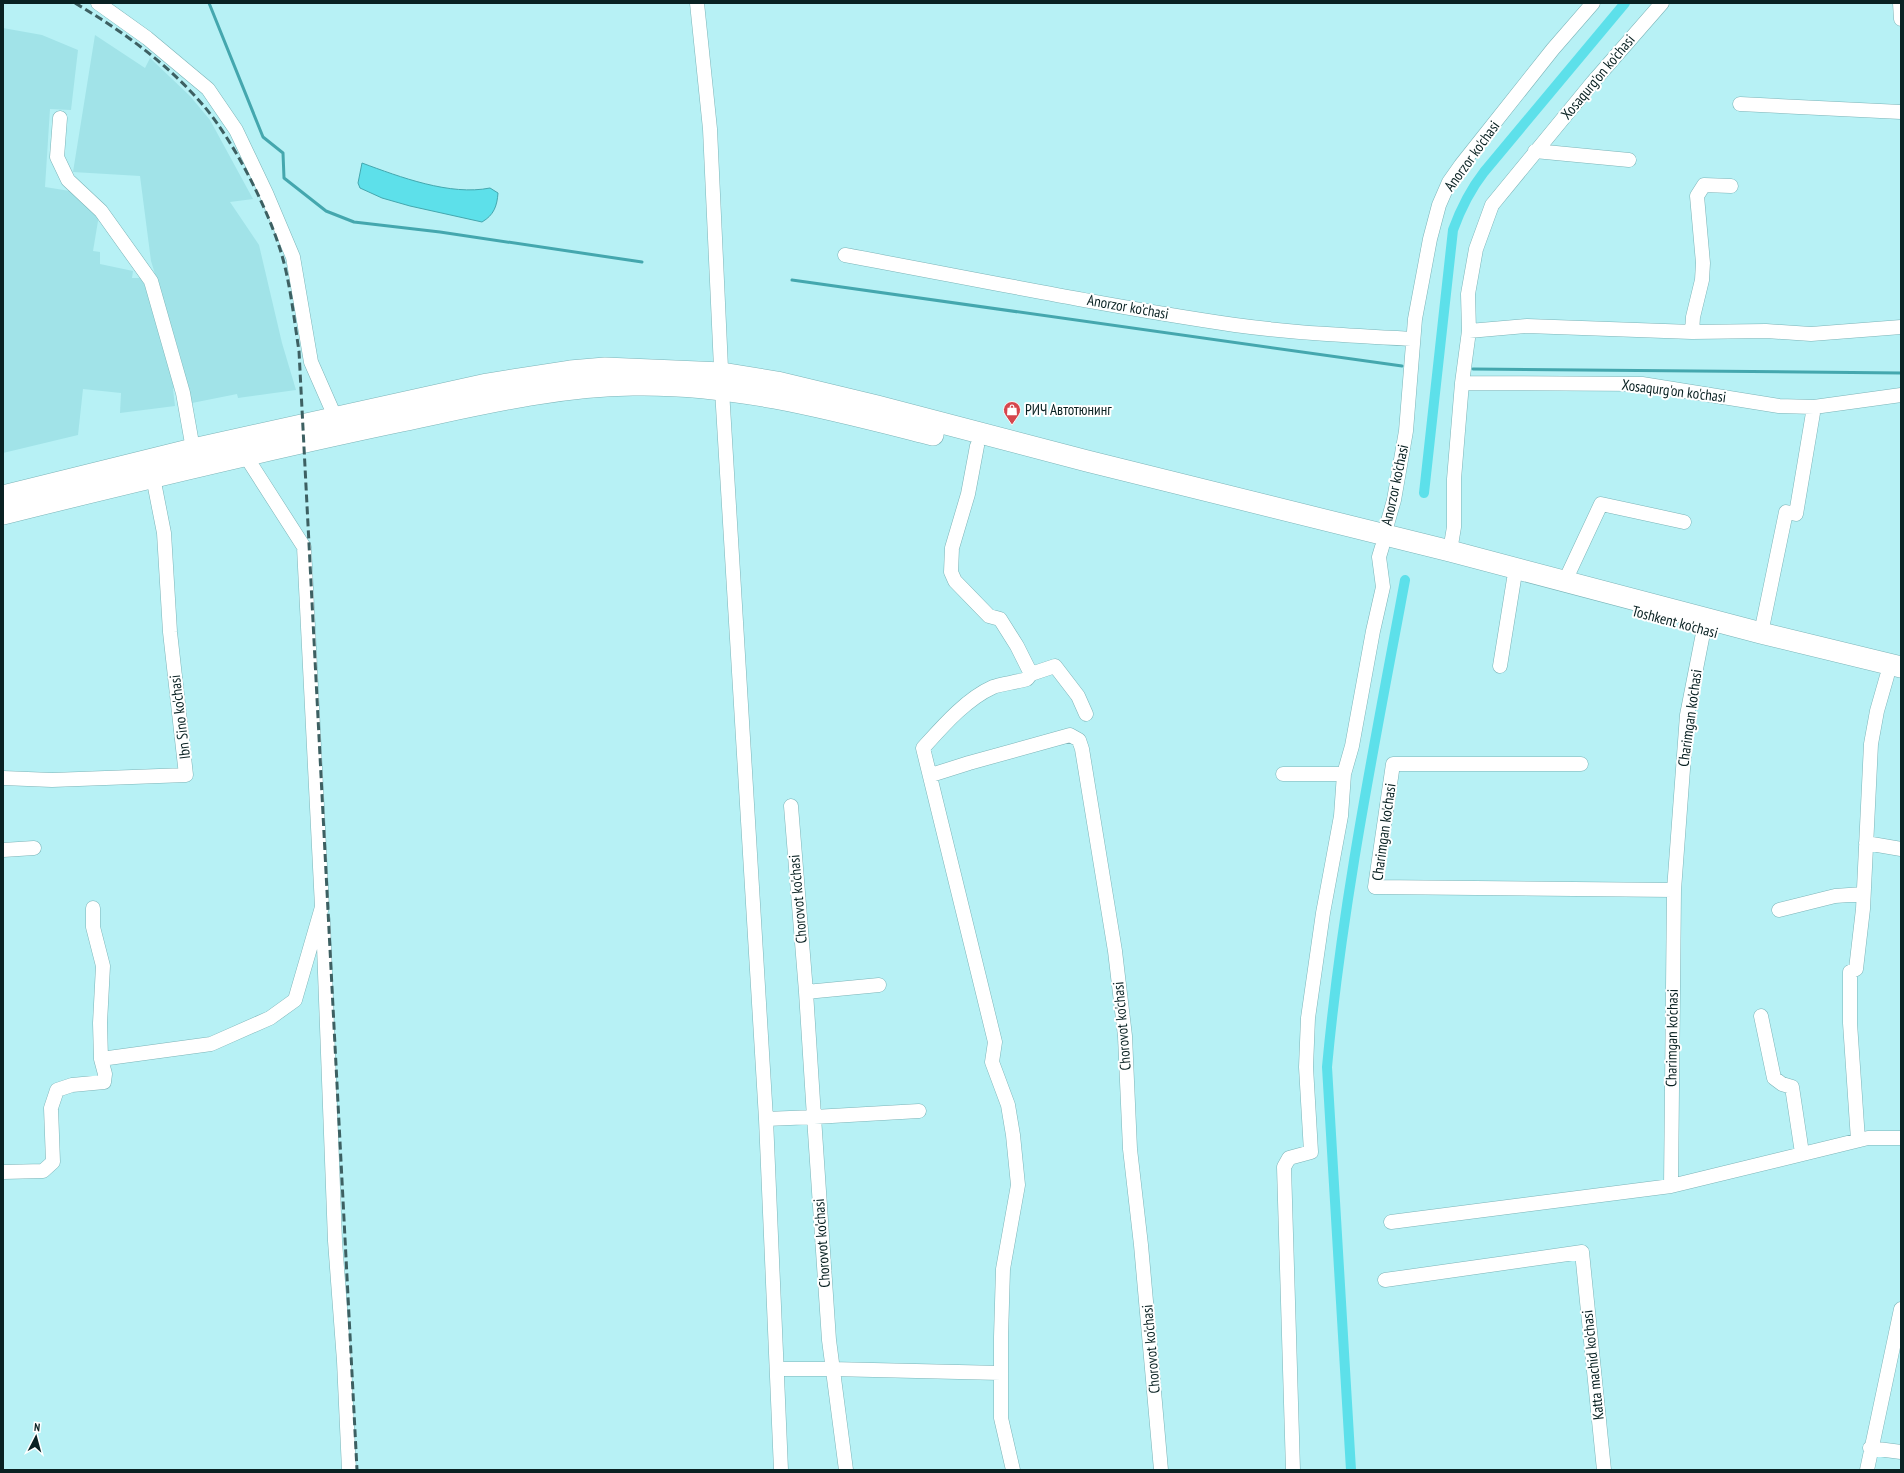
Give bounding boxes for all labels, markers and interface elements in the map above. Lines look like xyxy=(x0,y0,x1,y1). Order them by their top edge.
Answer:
street label: Xosaqurg'on ko'chasi xyxy=(1557,30,1639,123)
street label: Anorzor ko'chasi xyxy=(1440,117,1504,195)
street label: Anorzor ko'chasi xyxy=(1086,290,1170,323)
street label: Xosaqurg'on ko'chasi xyxy=(1621,375,1727,406)
shop icon: РИЧ Автотюнинг xyxy=(1002,400,1022,425)
place label: РИЧ Автотюнинг xyxy=(1025,400,1112,419)
street label: Anorzor ko'chasi xyxy=(1377,443,1412,527)
street label: Toshkent ko'chasi xyxy=(1630,601,1720,642)
street label: Charimgan ko'chasi xyxy=(1673,668,1706,768)
street label: Ibn Sino ko'chasi xyxy=(165,674,194,760)
street label: Charimgan ko'chasi xyxy=(1367,782,1400,882)
street label: Chorovot ko'chasi xyxy=(784,854,811,944)
street label: Chorovot ko'chasi xyxy=(1108,981,1135,1071)
street label: Charimgan ko'chasi xyxy=(1661,989,1682,1087)
street label: Chorovot ko'chasi xyxy=(809,1198,834,1288)
street label: Chorovot ko'chasi xyxy=(1137,1304,1164,1394)
street label: Katta machid ko'chasi xyxy=(1577,1309,1608,1421)
north arrow xyxy=(16,1417,56,1457)
text: N xyxy=(33,1420,41,1434)

